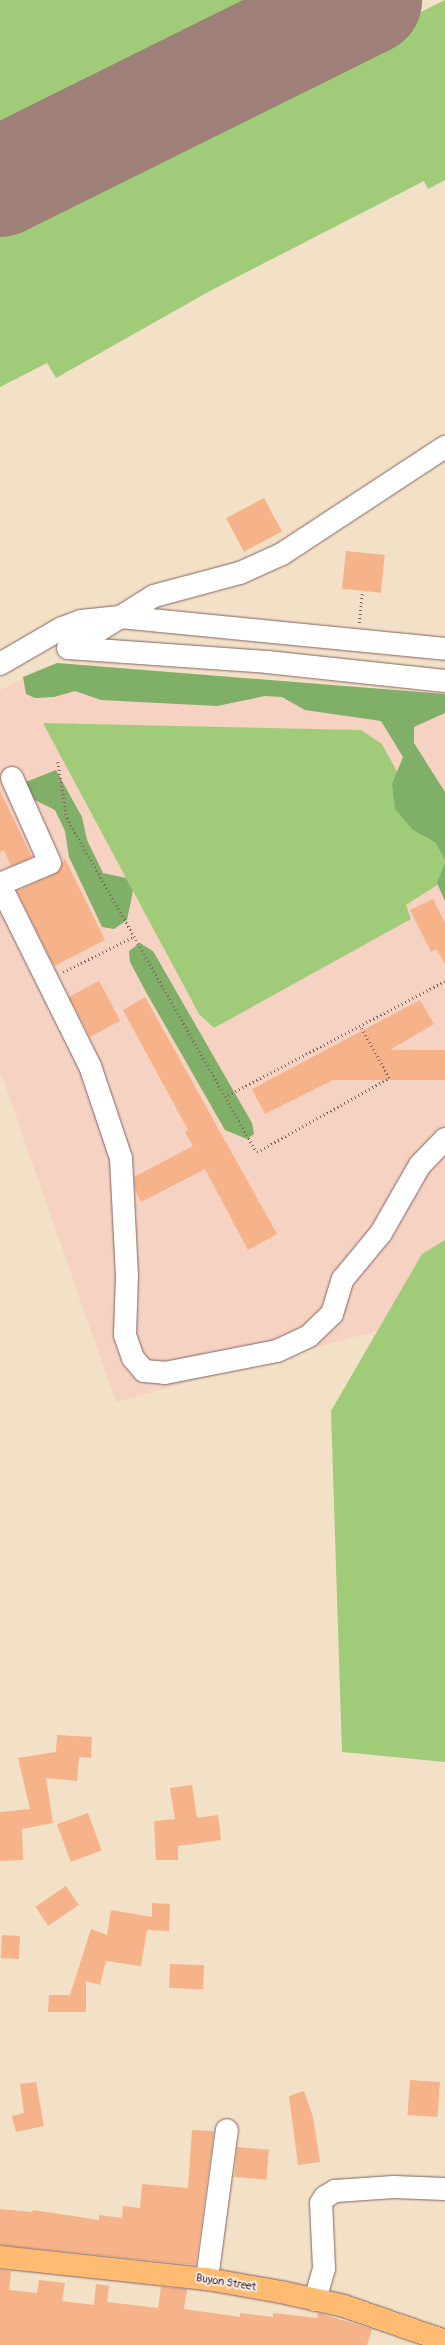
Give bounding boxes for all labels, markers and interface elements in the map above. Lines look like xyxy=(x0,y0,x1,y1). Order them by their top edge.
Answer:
street label: Buyon Street xyxy=(195,2272,257,2294)

